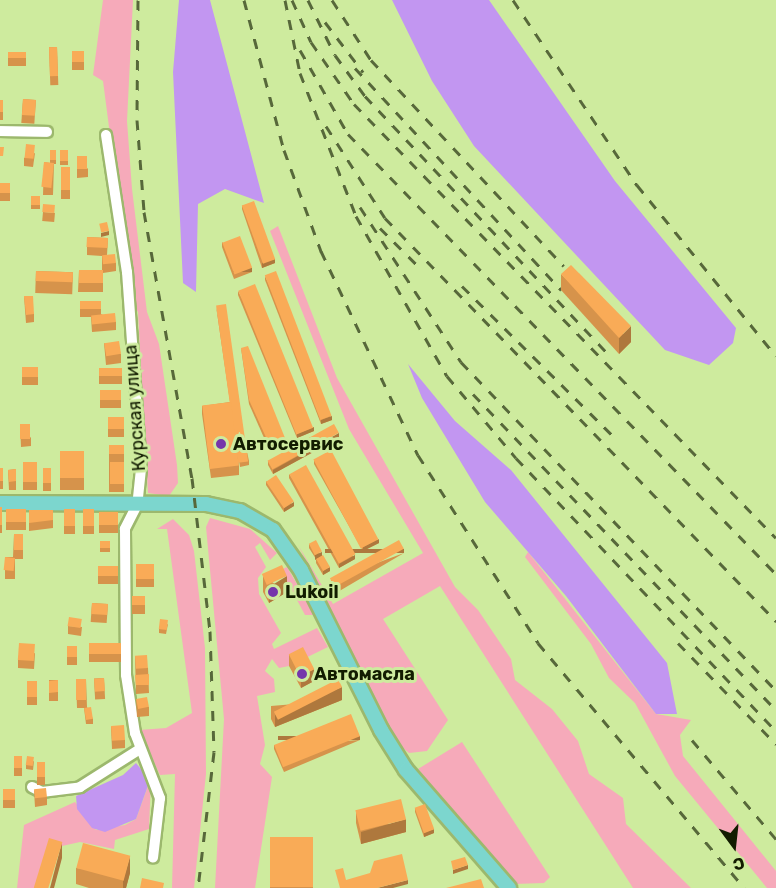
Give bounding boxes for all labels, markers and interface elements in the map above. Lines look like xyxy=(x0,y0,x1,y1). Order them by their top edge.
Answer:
street label: Курская улица xyxy=(120,344,150,472)
place label: Автосервис xyxy=(233,433,343,455)
marker: Автосервис xyxy=(214,437,228,451)
place label: Lukoil xyxy=(285,581,339,603)
marker: Lukoil xyxy=(266,585,280,599)
place label: Автомасла xyxy=(314,663,415,685)
marker: Автомасла xyxy=(295,667,309,681)
north arrow xyxy=(704,816,764,876)
text: С xyxy=(731,853,747,874)

